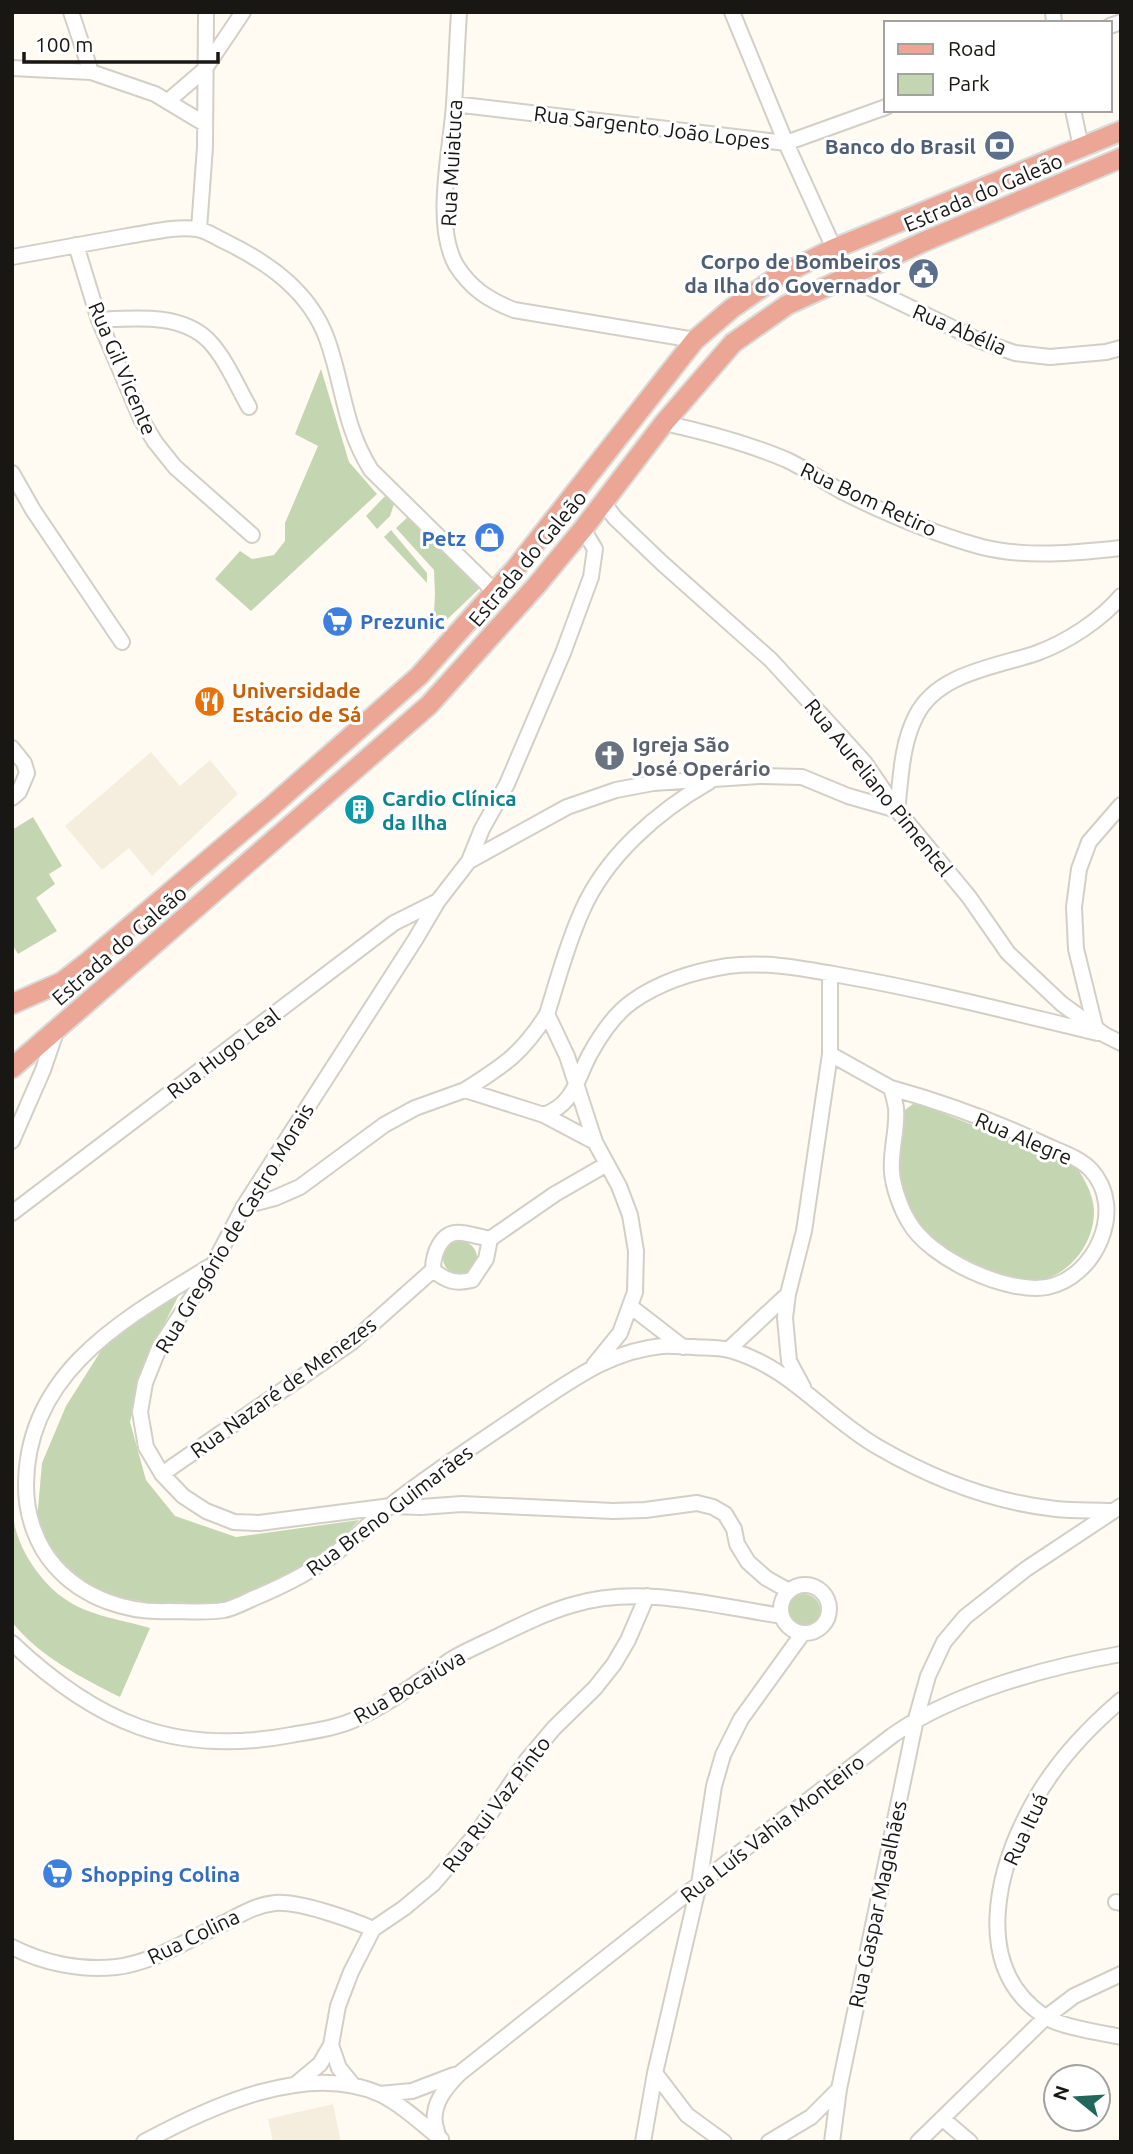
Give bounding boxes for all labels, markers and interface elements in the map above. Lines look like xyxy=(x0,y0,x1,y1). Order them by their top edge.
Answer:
scale bar xyxy=(24,21,219,65)
legend xyxy=(884,21,1112,112)
text: 100 m xyxy=(35,32,93,56)
text: Road xyxy=(948,36,996,60)
text: Park xyxy=(948,71,990,95)
street label: Rua Muiatuca xyxy=(436,99,466,227)
street label: Rua Sargento João Lopes xyxy=(532,101,772,153)
bank icon: Banco do Brasil xyxy=(982,129,1016,163)
place label: Banco do Brasil xyxy=(825,134,976,158)
street label: Estrada do Galeão xyxy=(900,148,1066,236)
place label: Corpo de Bombeiros da Ilha do Governador xyxy=(684,249,901,297)
public building icon: Corpo de Bombeiros da Ilha do Governador xyxy=(907,256,941,290)
street label: Rua Gil Vicente xyxy=(84,298,162,438)
street label: Rua Abélia xyxy=(909,298,1011,360)
street label: Rua Bom Retiro xyxy=(797,457,941,541)
street label: Estrada do Galeão xyxy=(463,485,591,631)
shop icon: Petz xyxy=(472,521,506,555)
place label: Petz xyxy=(422,526,466,550)
supermarket icon: Prezunic xyxy=(320,604,354,638)
place label: Prezunic xyxy=(360,609,445,633)
place label: Universidade Estácio de Sá xyxy=(232,678,361,726)
restaurant icon: Universidade Estácio de Sá xyxy=(192,685,226,719)
street label: Rua Aureliano Pimentel xyxy=(800,694,958,880)
place label: Igreja São José Operário xyxy=(632,732,771,780)
church icon: Igreja São José Operário xyxy=(592,739,626,773)
place label: Cardio Clínica da Ilha xyxy=(382,786,517,834)
building icon: Cardio Clínica da Ilha xyxy=(342,793,376,827)
street label: Estrada do Galeão xyxy=(47,880,191,1010)
street label: Rua Hugo Leal xyxy=(162,1003,284,1103)
street label: Rua Gregório de Castro Morais xyxy=(150,1099,318,1357)
street label: Rua Alegre xyxy=(972,1107,1076,1169)
street label: Rua Nazaré de Menezes xyxy=(186,1312,380,1462)
street label: Rua Breno Guimarães xyxy=(301,1440,477,1580)
street label: Rua Bocaiúva xyxy=(349,1644,469,1728)
street label: Rua Rui Vaz Pinto xyxy=(437,1731,555,1877)
street label: Rua Luís Vahia Monteiro xyxy=(675,1749,869,1907)
street label: Rua Ituá xyxy=(998,1789,1052,1869)
street label: Rua Gaspar Magalhães xyxy=(843,1798,911,2010)
supermarket icon: Shopping Colina xyxy=(41,1857,75,1891)
place label: Shopping Colina xyxy=(81,1862,240,1886)
street label: Rua Colina xyxy=(143,1903,243,1969)
north arrow xyxy=(1042,2063,1112,2133)
text: N xyxy=(1048,2083,1073,2103)

